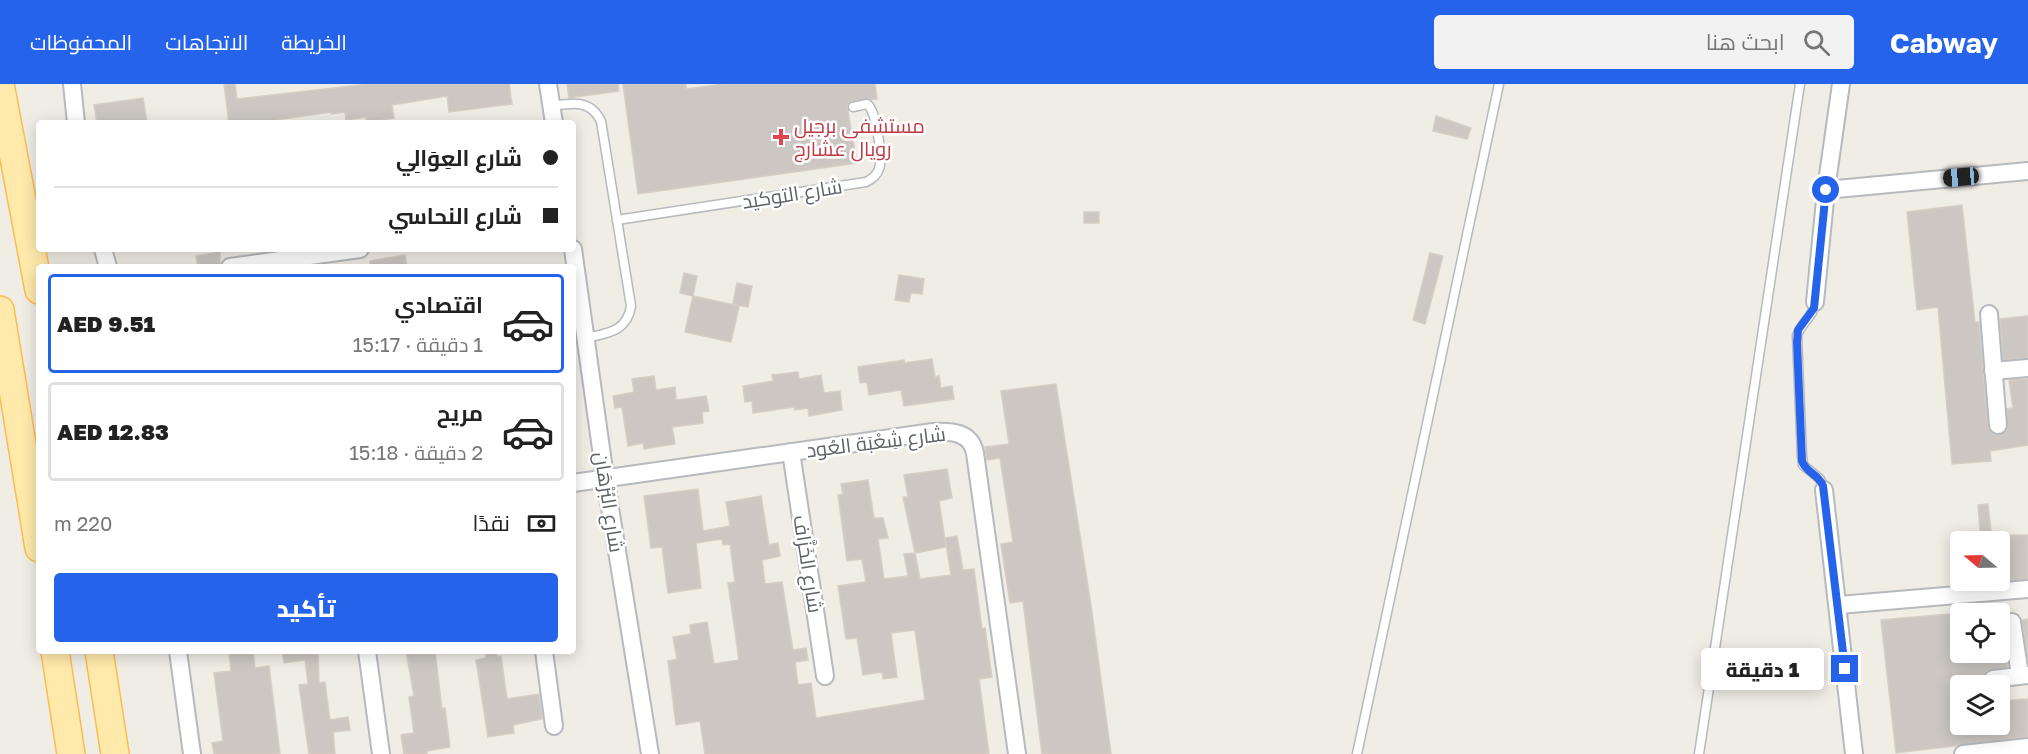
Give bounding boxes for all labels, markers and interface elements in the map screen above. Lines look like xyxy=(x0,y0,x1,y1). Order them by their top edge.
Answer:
search box xyxy=(1434,15,1854,69)
icon: search xyxy=(1800,26,1833,59)
text: Cabway xyxy=(1890,26,1998,59)
text: ابحث هنا xyxy=(1706,28,1785,55)
text: المحفوظات xyxy=(30,29,132,55)
text: الاتجاهات xyxy=(165,29,248,55)
text: الخريطة xyxy=(281,29,347,55)
place label: مستشفى برجيل رويال عشارج xyxy=(794,113,925,163)
marker: مستشفى برجيل رويال عشارج xyxy=(772,128,790,146)
text: شارع العِوَالِي xyxy=(396,144,522,171)
car xyxy=(1942,166,1980,188)
street label: شارع التوكيد xyxy=(740,173,844,216)
route start xyxy=(1812,176,1839,203)
text: شارع النحاسي xyxy=(388,202,522,229)
text: اقتصادي xyxy=(394,291,483,318)
icon: car xyxy=(501,297,555,351)
text: AED 9.51 xyxy=(57,310,155,337)
text: 1 دقيقة · 15:17 xyxy=(353,332,483,356)
text: مريح xyxy=(437,399,483,426)
icon: car xyxy=(501,405,555,459)
text: AED 12.83 xyxy=(57,418,169,445)
street label: شارع شِعْبَة العُود xyxy=(805,421,947,464)
text: 2 دقيقة · 15:18 xyxy=(349,440,483,464)
street label: شارع البُرْهَان xyxy=(587,450,630,554)
icon: cash xyxy=(525,507,558,540)
text: نقدًا xyxy=(472,509,510,536)
text: 220 m xyxy=(54,511,112,535)
street label: شارع الخَزَّاف xyxy=(786,513,829,615)
north arrow xyxy=(1950,531,2010,591)
map controls xyxy=(1950,531,2010,735)
button: تأكيد xyxy=(54,573,558,642)
button: locate xyxy=(1950,603,2010,663)
callout: 1 دقيقة xyxy=(1701,648,1824,690)
route end xyxy=(1831,655,1858,682)
text: 1 دقيقة xyxy=(1726,657,1799,681)
button: layers xyxy=(1950,675,2010,735)

